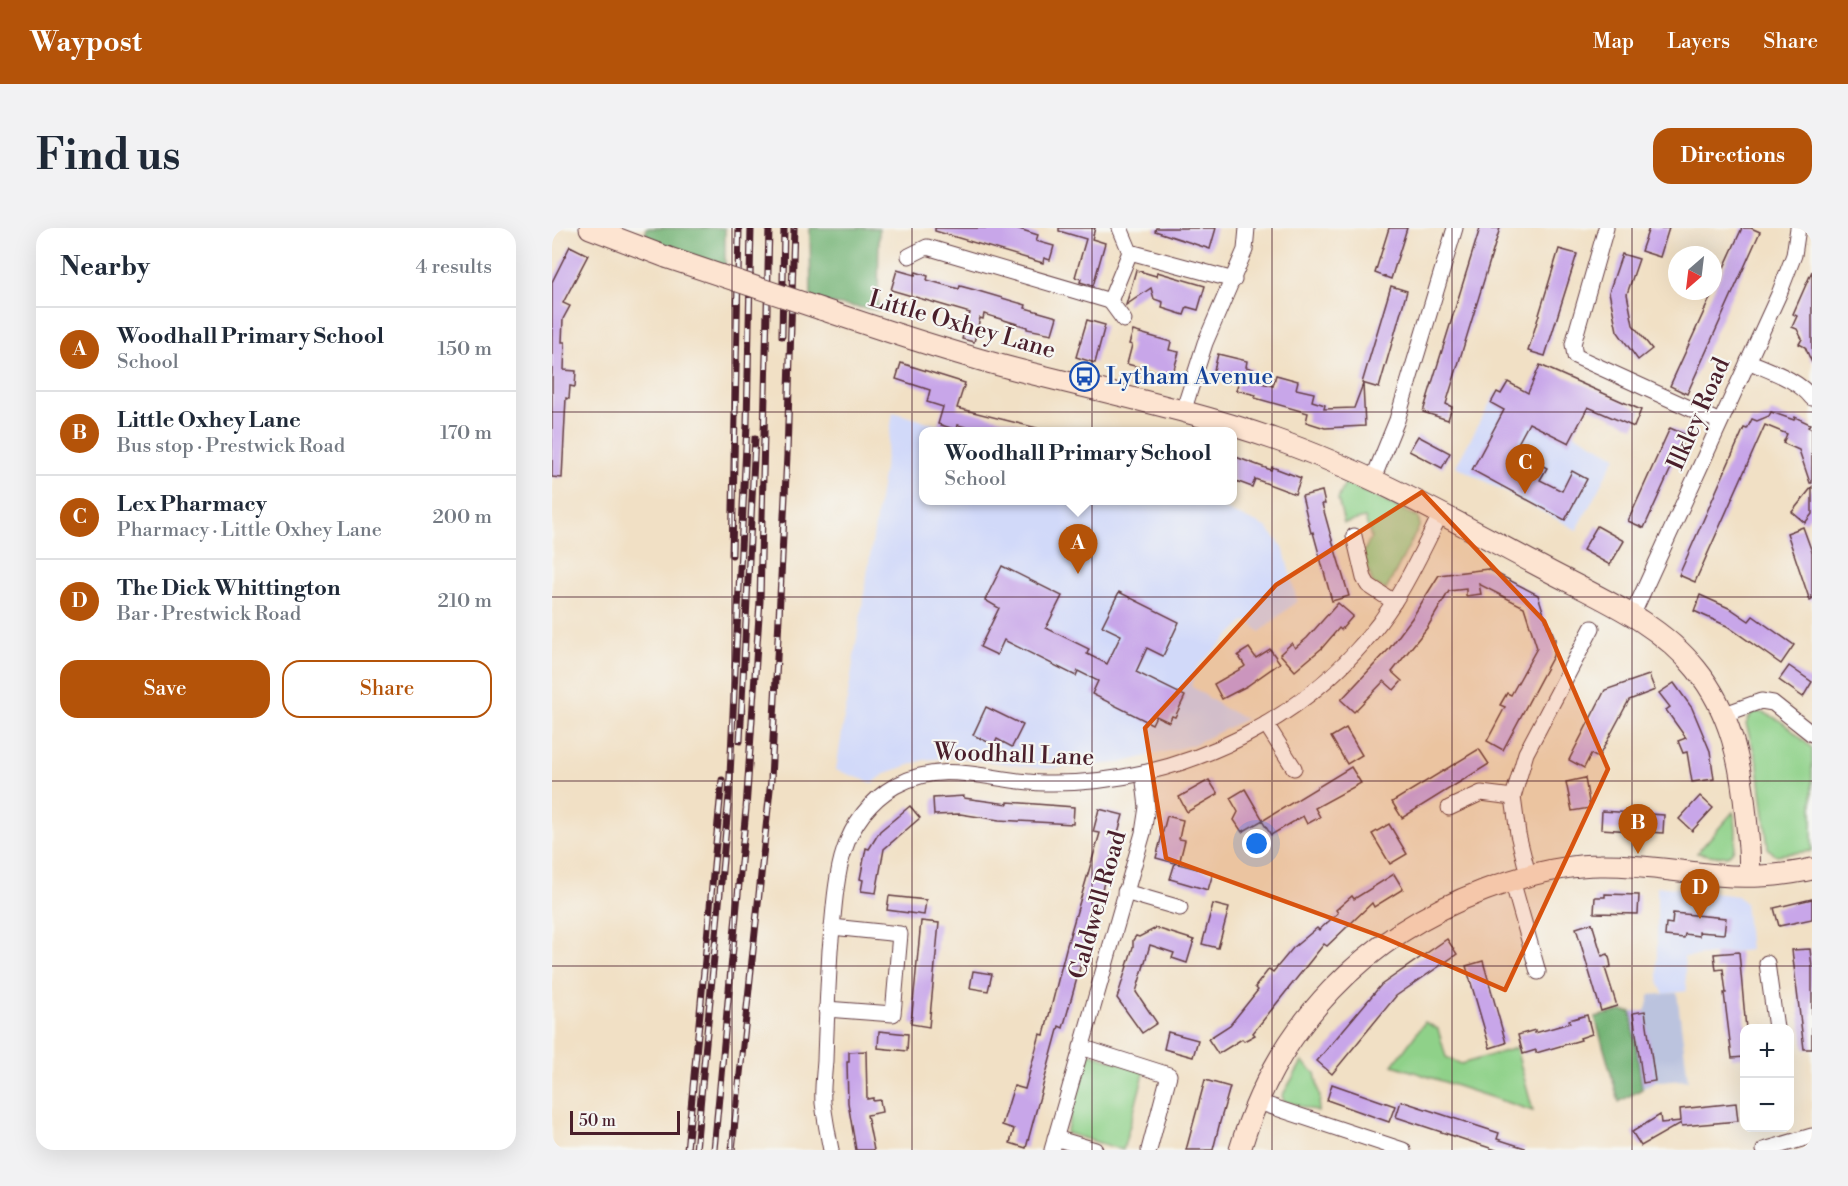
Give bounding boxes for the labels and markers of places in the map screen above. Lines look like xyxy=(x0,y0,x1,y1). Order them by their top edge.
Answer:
bus stop icon: Lytham Avenue xyxy=(1069,361,1101,393)
place label: Lytham Avenue xyxy=(1106,362,1273,392)
pin: C xyxy=(1506,444,1544,494)
pin: A xyxy=(1058,524,1098,574)
pin: B xyxy=(1618,804,1658,854)
pin: D xyxy=(1680,870,1720,919)

